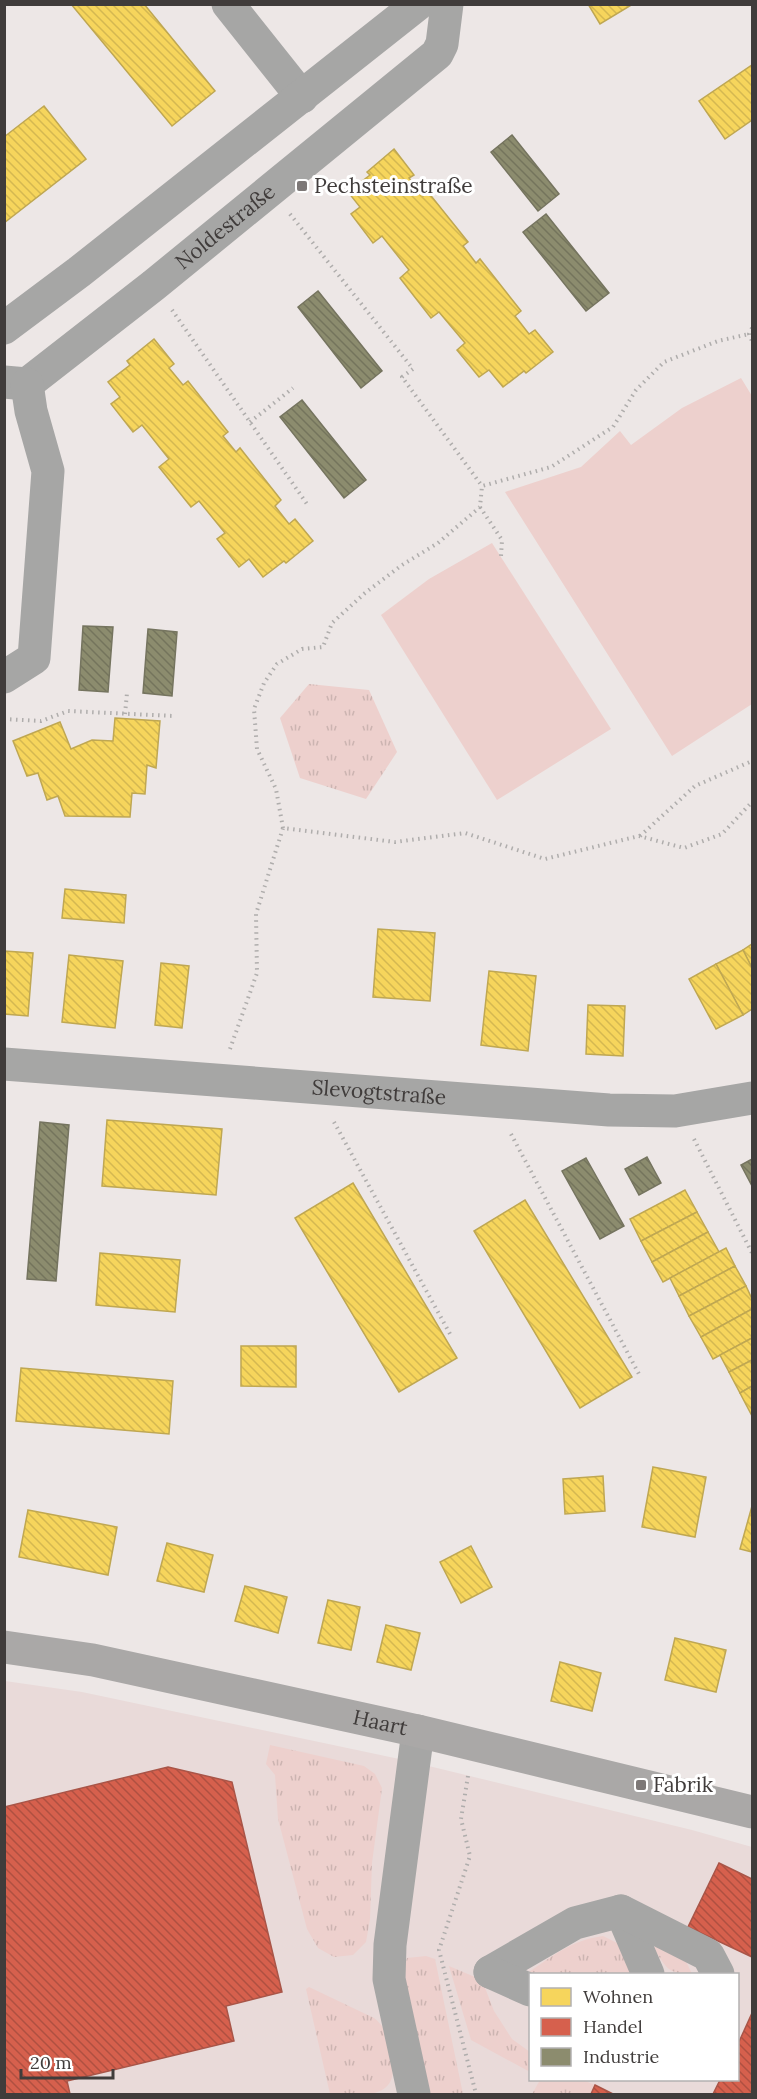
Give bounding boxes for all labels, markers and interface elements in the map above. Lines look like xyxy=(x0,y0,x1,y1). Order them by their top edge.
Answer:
place label: Pechsteinstraße xyxy=(314,172,473,199)
street label: Noldestraße xyxy=(169,178,280,275)
marker: Pechsteinstraße xyxy=(295,179,309,193)
street label: Slevogtstraße xyxy=(311,1073,447,1111)
street label: Haart xyxy=(350,1703,411,1742)
place label: Fabrik xyxy=(653,1771,714,1798)
marker: Fabrik xyxy=(634,1778,648,1792)
legend xyxy=(529,1973,739,2081)
text: Wohnen xyxy=(583,1985,653,2008)
text: Handel xyxy=(583,2015,643,2038)
scale bar xyxy=(21,2042,112,2080)
text: Industrie xyxy=(583,2045,659,2068)
text: 20 m xyxy=(30,2051,72,2074)

